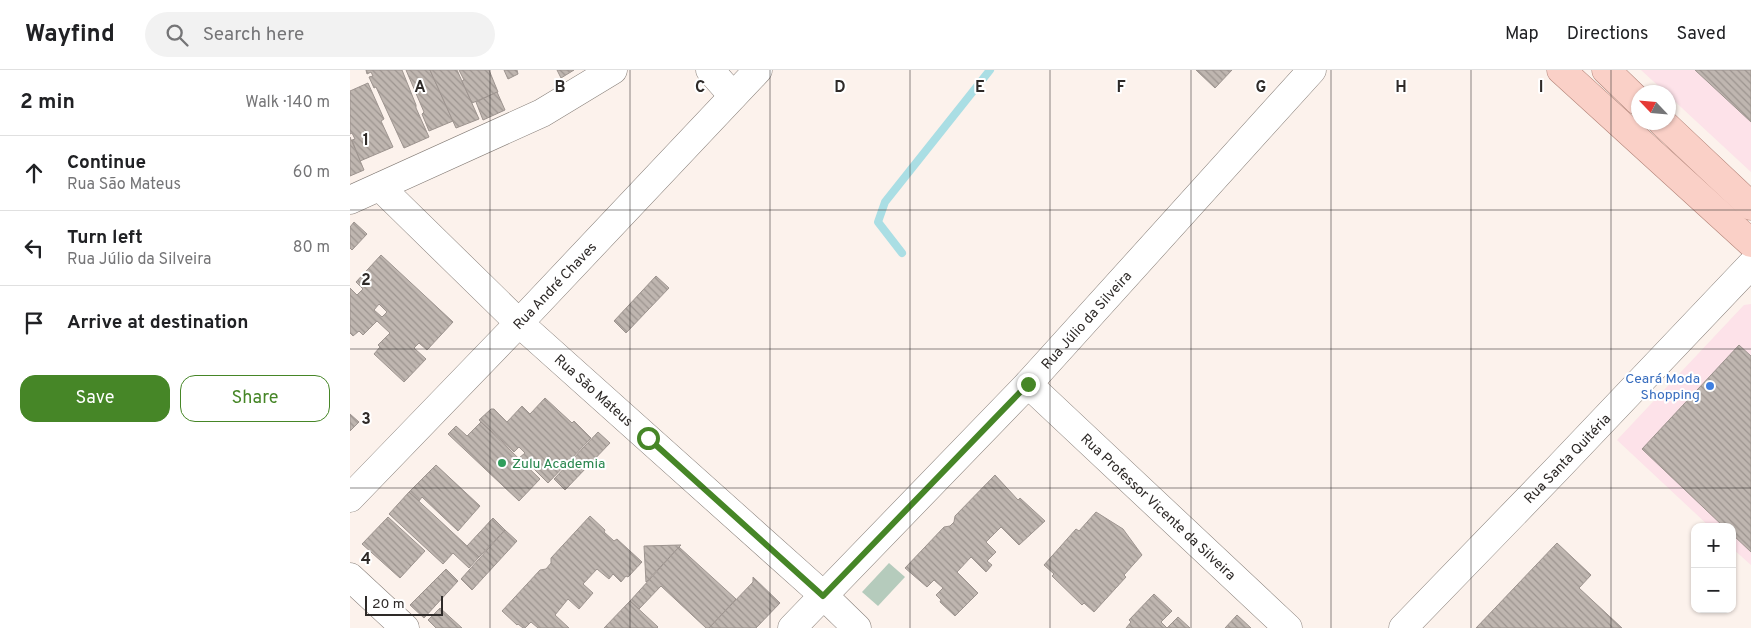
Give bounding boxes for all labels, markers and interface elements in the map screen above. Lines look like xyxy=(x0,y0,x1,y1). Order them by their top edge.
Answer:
search box xyxy=(145,12,495,57)
text: Wayfind xyxy=(25,20,115,50)
icon: search xyxy=(163,21,191,49)
text: Search here xyxy=(203,23,304,47)
text: Map xyxy=(1505,23,1539,46)
text: Directions xyxy=(1567,23,1649,46)
text: Saved xyxy=(1677,23,1726,46)
text: A xyxy=(414,78,426,98)
text: B xyxy=(554,78,566,98)
text: C xyxy=(695,78,705,98)
text: D xyxy=(834,78,846,98)
text: E xyxy=(975,78,985,98)
text: F xyxy=(1116,78,1126,98)
text: G xyxy=(1256,78,1266,98)
text: H xyxy=(1395,78,1407,98)
text: I xyxy=(1539,78,1543,98)
north arrow xyxy=(1631,85,1676,130)
text: 2 min xyxy=(20,89,75,116)
text: Walk · 140 m xyxy=(245,93,330,113)
text: 1 xyxy=(363,131,369,151)
text: Continue xyxy=(67,151,146,175)
icon: ahead xyxy=(20,159,48,187)
text: 60 m xyxy=(293,163,330,183)
text: Rua São Mateus xyxy=(67,175,181,195)
text: Turn left xyxy=(67,226,143,250)
icon: left xyxy=(20,234,48,262)
text: 80 m xyxy=(293,238,330,258)
street label: Rua André Chaves xyxy=(510,239,601,334)
text: Rua Júlio da Silveira xyxy=(67,250,212,270)
street label: Rua Júlio da Silveira xyxy=(1038,268,1136,373)
text: 2 xyxy=(361,271,371,291)
icon: arrive xyxy=(20,309,48,337)
text: Arrive at destination xyxy=(67,311,248,335)
street label: Rua São Mateus xyxy=(550,352,636,431)
place label: Ceará Moda Shopping xyxy=(1625,371,1700,404)
route end xyxy=(1017,373,1040,396)
button: Save xyxy=(20,375,170,422)
button: Share xyxy=(180,375,330,422)
marker: Ceará Moda Shopping xyxy=(1704,380,1716,392)
text: 3 xyxy=(361,410,371,430)
street label: Rua Santa Quitéria xyxy=(1521,411,1615,508)
route start xyxy=(637,427,660,450)
street label: Rua Professor Vicente da Silveira xyxy=(1077,431,1238,584)
place label: Zulu Academia xyxy=(512,456,605,473)
marker: Zulu Academia xyxy=(496,457,508,469)
map controls xyxy=(1691,523,1736,613)
button: + xyxy=(1691,523,1736,568)
text: 4 xyxy=(361,550,371,570)
button: − xyxy=(1691,568,1736,613)
scale bar xyxy=(365,593,442,616)
text: 20 m xyxy=(372,596,405,613)

